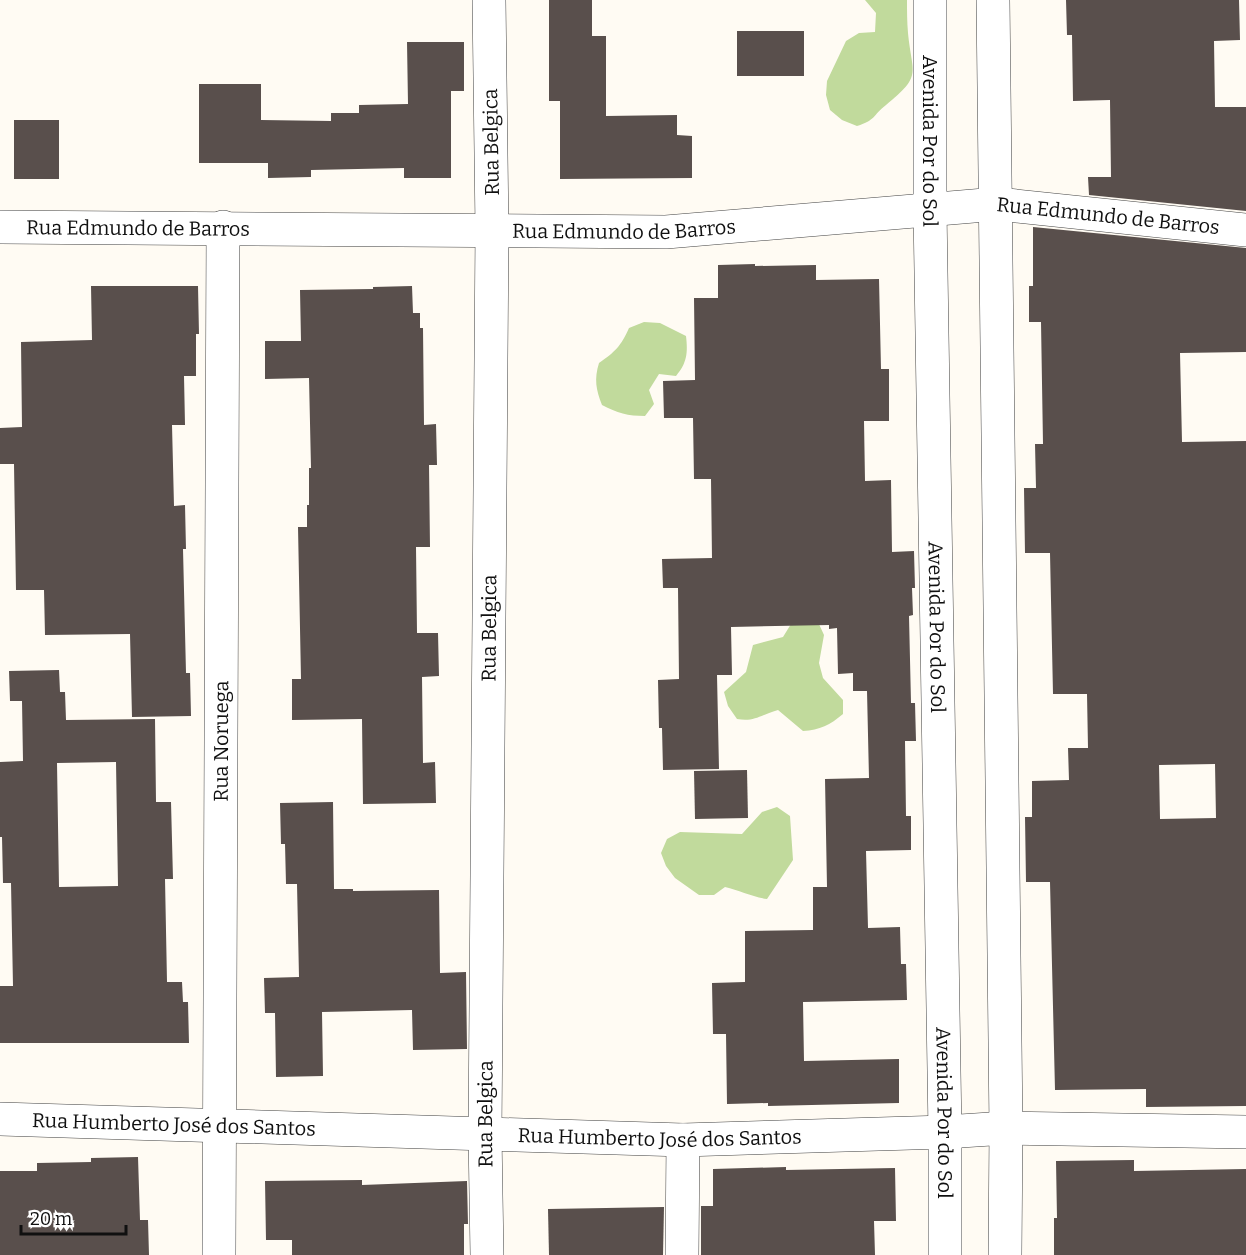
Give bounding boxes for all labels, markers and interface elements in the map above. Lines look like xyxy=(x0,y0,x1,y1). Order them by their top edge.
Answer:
street label: Avenida Por do Sol xyxy=(918,55,942,227)
street label: Rua Belgica xyxy=(478,88,504,196)
street label: Rua Edmundo de Barros xyxy=(996,192,1221,239)
street label: Rua Edmundo de Barros xyxy=(512,214,737,244)
street label: Rua Edmundo de Barros xyxy=(26,215,250,241)
street label: Avenida Por do Sol xyxy=(923,541,950,713)
street label: Rua Belgica xyxy=(477,574,501,682)
street label: Rua Noruega xyxy=(209,680,233,802)
street label: Avenida Por do Sol xyxy=(931,1027,957,1199)
street label: Rua Belgica xyxy=(473,1060,498,1168)
street label: Rua Humberto José dos Santos xyxy=(32,1108,316,1141)
street label: Rua Humberto José dos Santos xyxy=(517,1123,802,1152)
scale bar xyxy=(21,1198,126,1236)
text: 20 m xyxy=(30,1208,72,1230)

